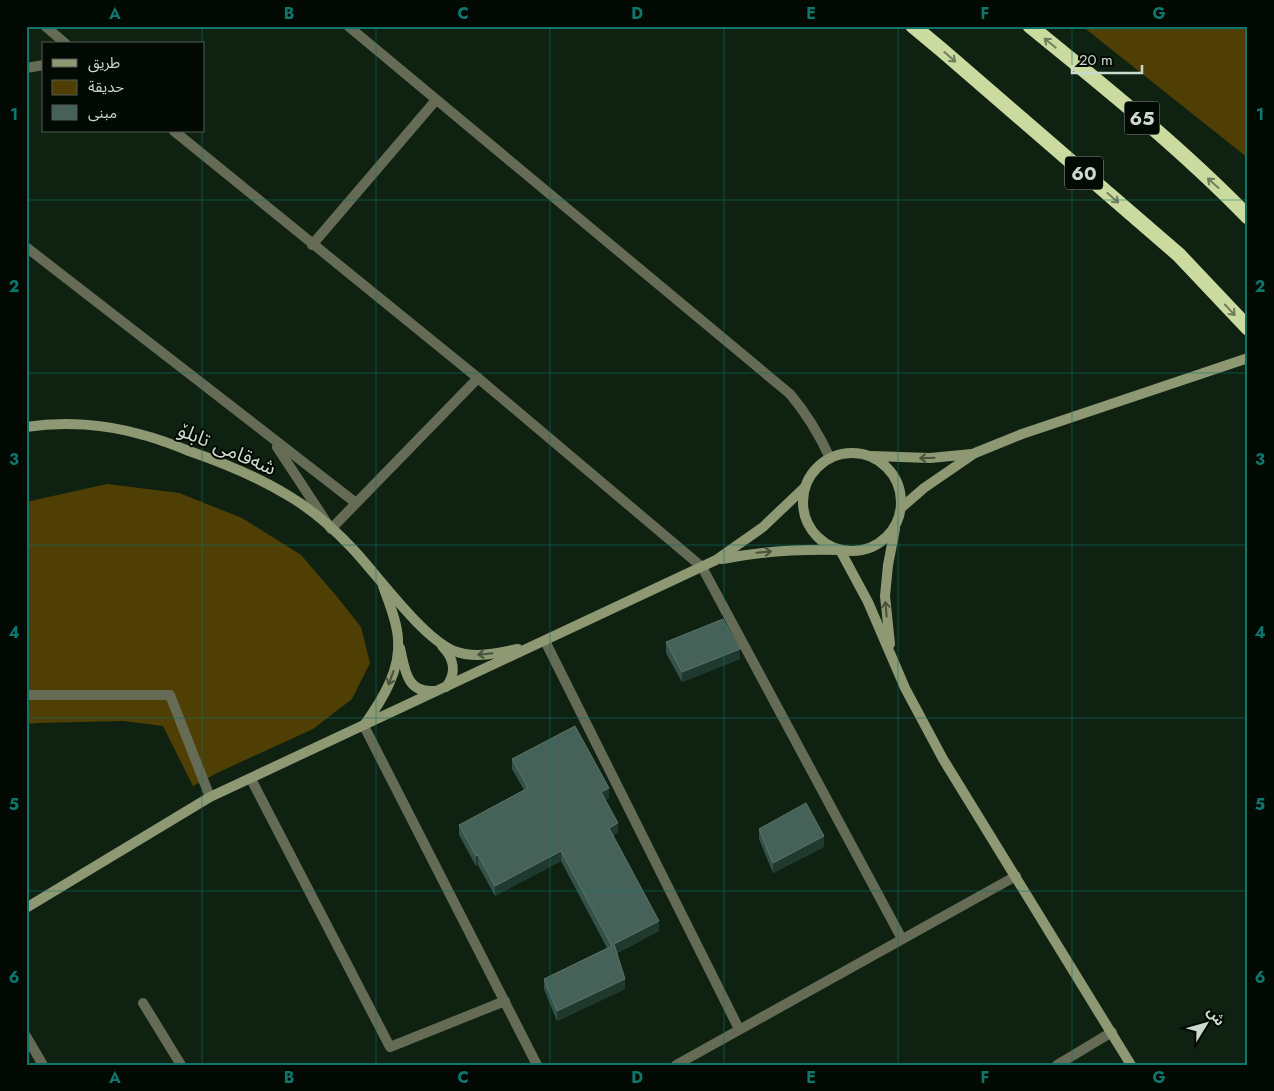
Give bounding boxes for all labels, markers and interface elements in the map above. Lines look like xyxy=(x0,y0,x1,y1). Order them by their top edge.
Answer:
text: A xyxy=(108,2,121,25)
text: B xyxy=(284,2,294,25)
text: C xyxy=(457,2,469,25)
text: D xyxy=(631,2,643,25)
text: E xyxy=(806,2,816,25)
text: F xyxy=(981,2,989,25)
text: G xyxy=(1152,2,1166,25)
one-way arrow xyxy=(1044,37,1057,48)
legend xyxy=(42,42,205,132)
scale bar xyxy=(1072,42,1142,74)
text: 20 m xyxy=(1079,49,1113,71)
one-way arrow xyxy=(944,51,957,63)
text: طريق xyxy=(88,52,120,74)
text: حديقة xyxy=(88,76,124,98)
text: مبنى xyxy=(88,102,117,124)
road number: 65 xyxy=(1124,102,1160,134)
text: 1 xyxy=(10,103,18,126)
text: 1 xyxy=(1256,103,1264,126)
road number: 60 xyxy=(1065,156,1103,190)
one-way arrow xyxy=(1207,177,1219,189)
one-way arrow xyxy=(1106,192,1119,204)
text: 2 xyxy=(9,275,19,298)
text: 2 xyxy=(1255,275,1265,298)
one-way arrow xyxy=(1224,303,1236,316)
street label: شەقامی تابلۆ xyxy=(173,415,281,483)
text: 3 xyxy=(9,448,19,471)
text: 3 xyxy=(1255,448,1265,471)
one-way arrow xyxy=(919,453,936,463)
one-way arrow xyxy=(756,547,772,557)
one-way arrow xyxy=(881,601,891,617)
text: 4 xyxy=(8,621,20,644)
text: 4 xyxy=(1254,621,1266,644)
one-way arrow xyxy=(478,649,494,659)
one-way arrow xyxy=(386,670,395,686)
text: 5 xyxy=(9,793,19,816)
text: 5 xyxy=(1255,793,1265,816)
text: 6 xyxy=(9,966,19,989)
text: 6 xyxy=(1255,966,1265,989)
north arrow xyxy=(1182,998,1232,1048)
text: ش xyxy=(1203,1002,1230,1030)
text: A xyxy=(108,1066,121,1089)
text: B xyxy=(284,1066,294,1089)
text: C xyxy=(457,1066,469,1089)
text: D xyxy=(631,1066,643,1089)
text: E xyxy=(806,1066,816,1089)
text: F xyxy=(981,1066,989,1089)
text: G xyxy=(1152,1066,1166,1089)

